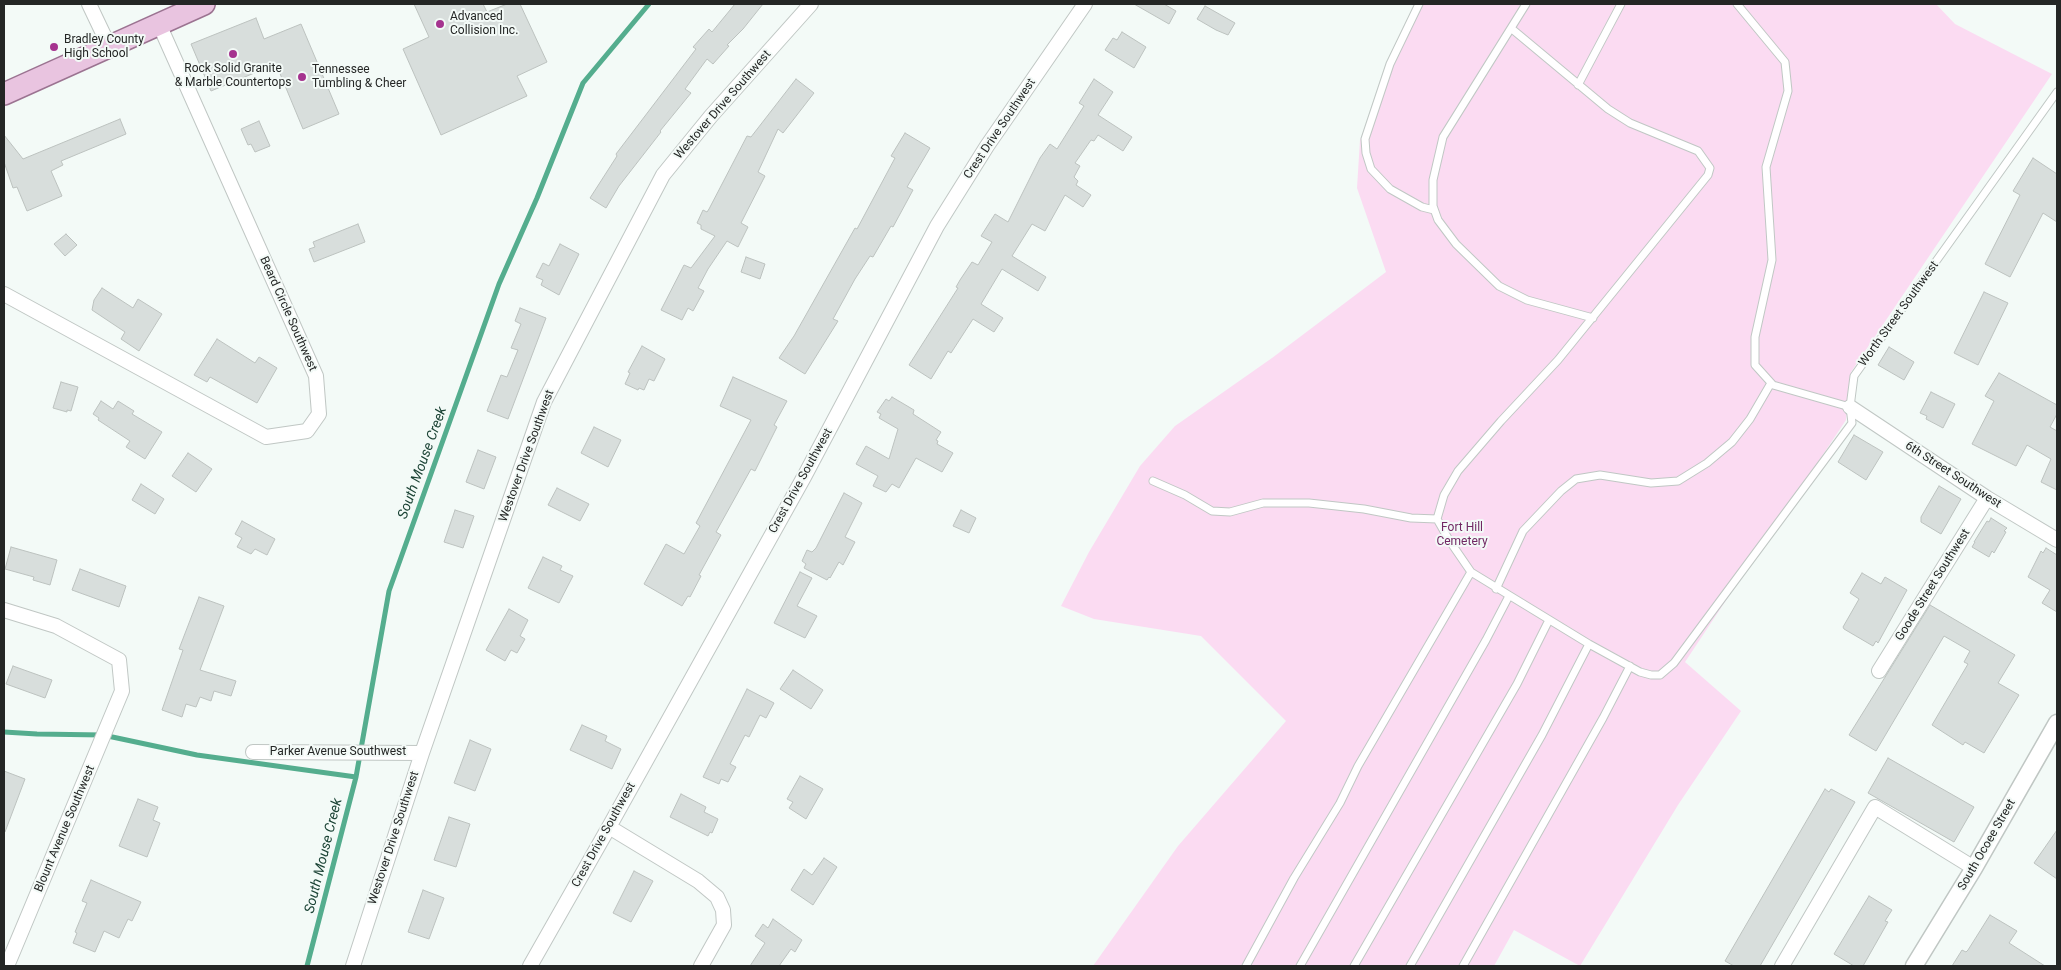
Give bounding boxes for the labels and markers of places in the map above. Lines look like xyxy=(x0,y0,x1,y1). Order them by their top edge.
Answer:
place label: Advanced Collision Inc. xyxy=(450,10,518,38)
marker: Advanced Collision Inc. xyxy=(434,18,446,30)
place label: Bradley County High School xyxy=(64,33,144,61)
marker: Bradley County High School xyxy=(48,41,60,53)
marker: Rock Solid Granite & Marble Countertops xyxy=(227,48,239,60)
place label: Rock Solid Granite & Marble Countertops xyxy=(175,62,291,90)
place label: Tennessee Tumbling & Cheer xyxy=(312,63,406,91)
marker: Tennessee Tumbling & Cheer xyxy=(296,71,308,83)

